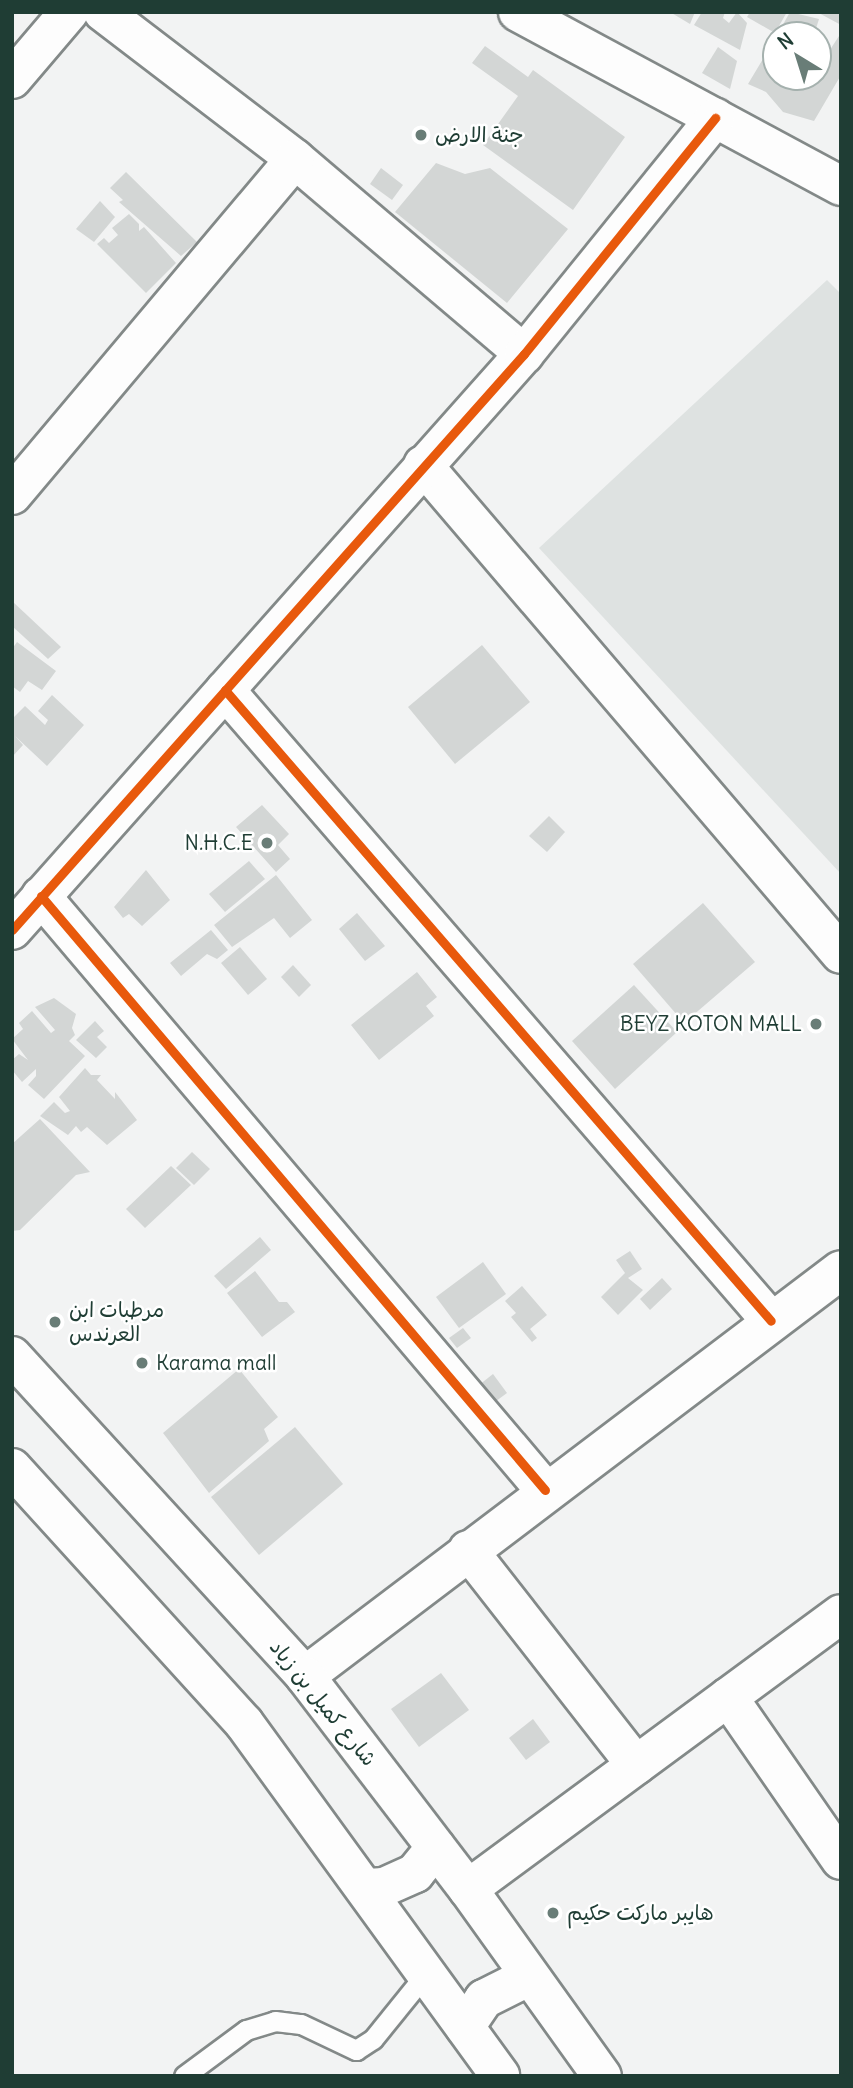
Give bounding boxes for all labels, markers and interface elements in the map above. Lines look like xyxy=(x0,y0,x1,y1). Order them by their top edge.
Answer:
north arrow xyxy=(762,21,832,91)
text: N xyxy=(773,28,798,55)
place label: جنة الارض xyxy=(435,122,524,148)
marker: جنة الارض xyxy=(413,127,429,143)
place label: N.H.C.E xyxy=(185,830,253,856)
marker: N.H.C.E xyxy=(259,835,275,851)
place label: BEYZ KOTON MALL xyxy=(620,1011,802,1037)
marker: BEYZ KOTON MALL xyxy=(808,1016,824,1032)
place label: مرطبات ابن العرندس xyxy=(69,1297,164,1347)
marker: مرطبات ابن العرندس xyxy=(47,1314,63,1330)
place label: Karama mall xyxy=(156,1350,276,1376)
marker: Karama mall xyxy=(134,1355,150,1371)
street label: شارع كميل بن زياد xyxy=(264,1635,382,1771)
place label: هایبر مارکت حکیم xyxy=(567,1900,714,1926)
marker: هایبر مارکت حکیم xyxy=(545,1905,561,1921)

